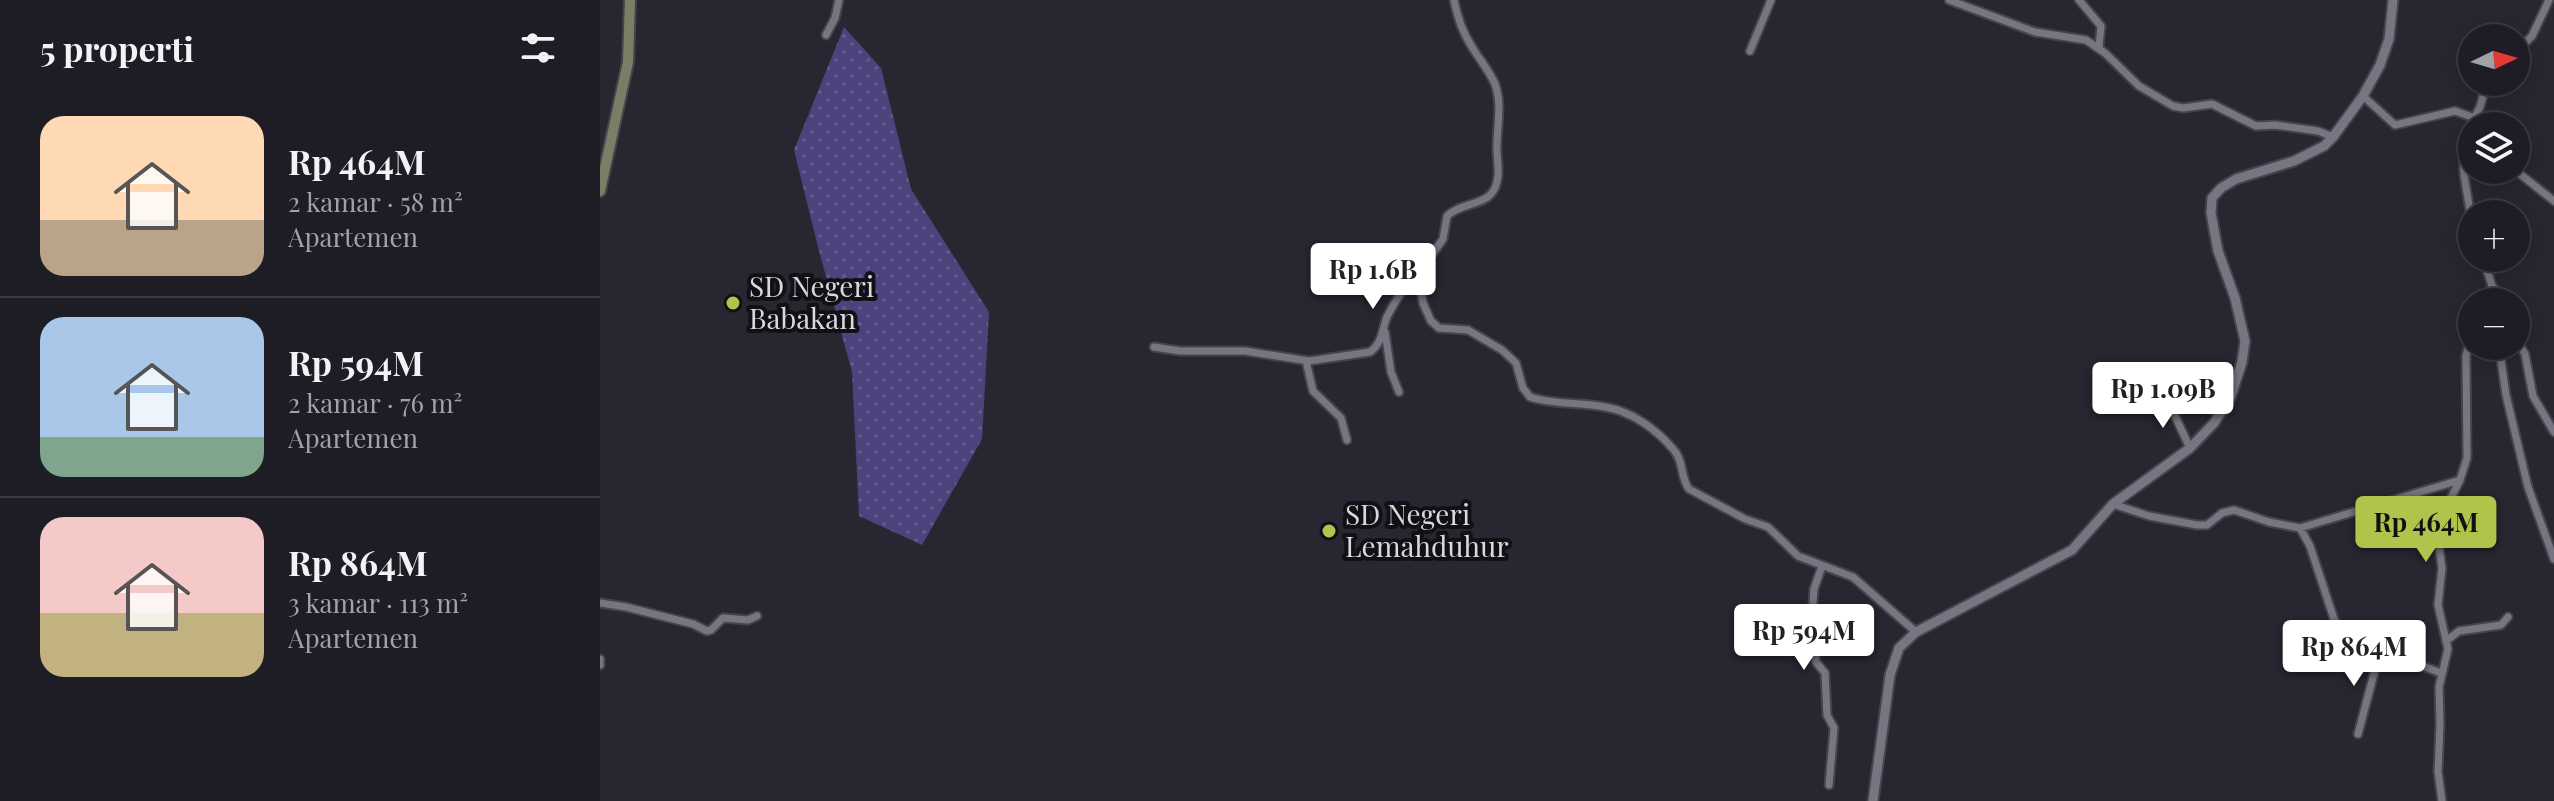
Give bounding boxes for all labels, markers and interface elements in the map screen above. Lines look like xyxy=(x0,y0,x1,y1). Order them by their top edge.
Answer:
north arrow xyxy=(2458,24,2530,96)
map controls xyxy=(2458,24,2530,360)
text: 5 properti xyxy=(40,25,194,71)
icon: filters xyxy=(516,26,560,70)
button: layers xyxy=(2458,112,2530,184)
text: Rp 464M xyxy=(288,138,426,184)
icon: home xyxy=(104,148,200,244)
text: 2 kamar · 58 m² xyxy=(288,184,463,219)
button: + xyxy=(2458,200,2530,272)
text: Apartemen xyxy=(288,219,418,254)
pin: Rp 1.6B xyxy=(1299,243,1447,311)
text: Rp 1.6B xyxy=(1329,251,1417,286)
place label: SD Negeri Babakan xyxy=(749,267,874,336)
button: − xyxy=(2458,288,2530,360)
marker: SD Negeri Babakan xyxy=(724,294,742,312)
text: Rp 594M xyxy=(288,339,424,385)
icon: home xyxy=(104,349,200,445)
pin: Rp 1.09B xyxy=(2080,362,2246,430)
text: Rp 1.09B xyxy=(2110,370,2216,405)
text: 2 kamar · 76 m² xyxy=(288,385,462,420)
text: Apartemen xyxy=(288,420,418,455)
place label: SD Negeri Lemahduhur xyxy=(1345,495,1509,564)
pin: Rp 464M xyxy=(2352,496,2500,564)
text: Rp 464M xyxy=(2373,504,2479,539)
marker: SD Negeri Lemahduhur xyxy=(1320,522,1338,540)
text: Rp 864M xyxy=(288,539,427,585)
icon: home xyxy=(104,549,200,645)
text: 3 kamar · 113 m² xyxy=(288,585,468,620)
pin: Rp 594M xyxy=(1730,604,1878,672)
text: Rp 594M xyxy=(1752,612,1856,647)
text: Apartemen xyxy=(288,620,418,655)
pin: Rp 864M xyxy=(2280,620,2428,688)
text: Rp 864M xyxy=(2301,628,2407,663)

